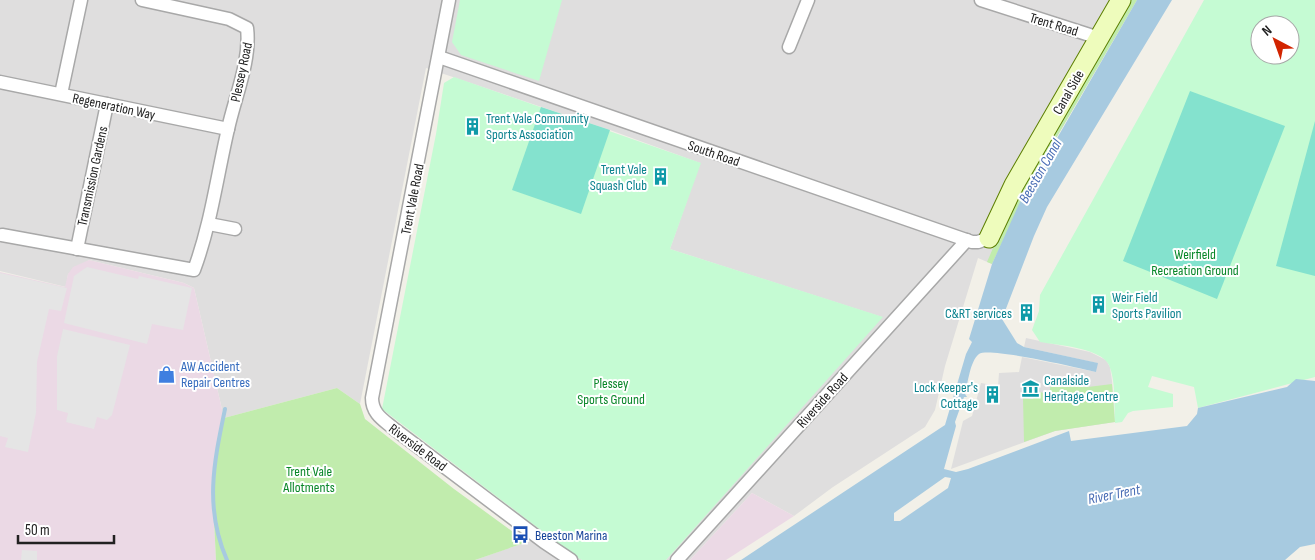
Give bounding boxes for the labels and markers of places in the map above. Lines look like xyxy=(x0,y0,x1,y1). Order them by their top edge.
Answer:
place label: Trent Vale Community Sports Association xyxy=(486,110,590,143)
building icon: Trent Vale Community Sports Association xyxy=(462,116,482,136)
place label: Trent Vale Squash Club xyxy=(590,161,647,194)
building icon: Trent Vale Squash Club xyxy=(651,167,671,187)
place label: Weir Field Sports Pavilion xyxy=(1112,289,1182,322)
building icon: Weir Field Sports Pavilion xyxy=(1088,295,1108,315)
building icon: C&RT services xyxy=(1016,303,1036,323)
place label: C&RT services xyxy=(945,305,1012,322)
place label: AW Accident Repair Centres xyxy=(180,358,250,391)
shop icon: AW Accident Repair Centres xyxy=(157,364,177,384)
place label: Canalside Heritage Centre xyxy=(1044,372,1118,405)
museum icon: Canalside Heritage Centre xyxy=(1020,378,1040,398)
place label: Lock Keeper's Cottage xyxy=(914,379,978,412)
building icon: Lock Keeper's Cottage xyxy=(982,385,1002,405)
bus stop icon: Beeston Marina xyxy=(511,525,531,545)
place label: Beeston Marina xyxy=(535,527,607,544)

